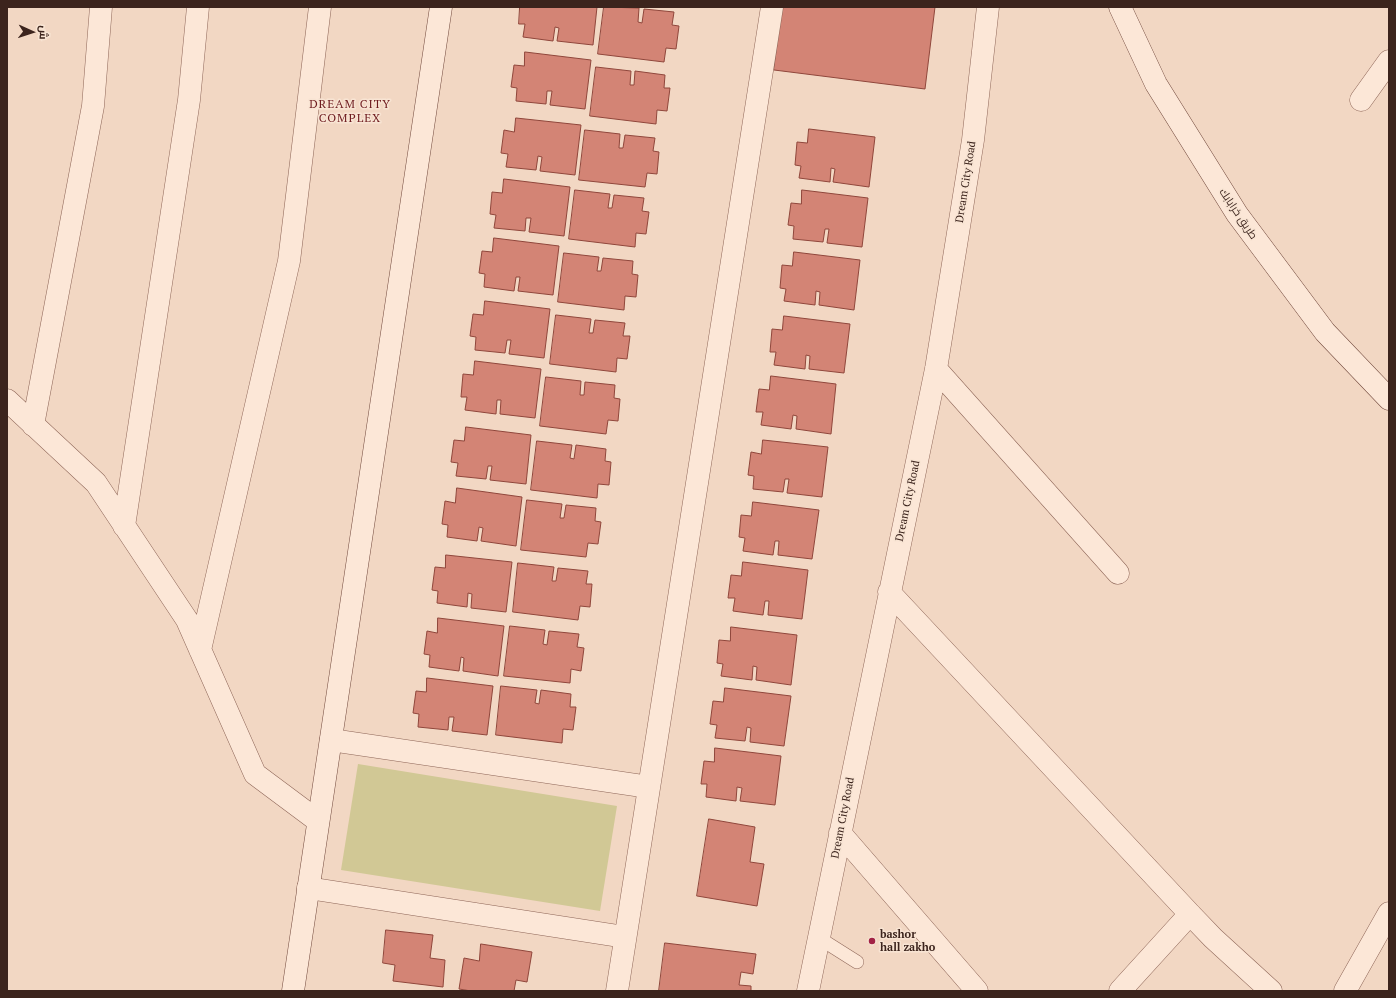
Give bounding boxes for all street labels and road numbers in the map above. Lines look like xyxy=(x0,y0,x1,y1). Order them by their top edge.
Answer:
street label: Dream City Road xyxy=(953,140,979,224)
street label: طريق خرابابك xyxy=(1216,186,1260,242)
street label: Dream City Road xyxy=(893,459,923,543)
street label: Dream City Road xyxy=(829,776,857,860)

